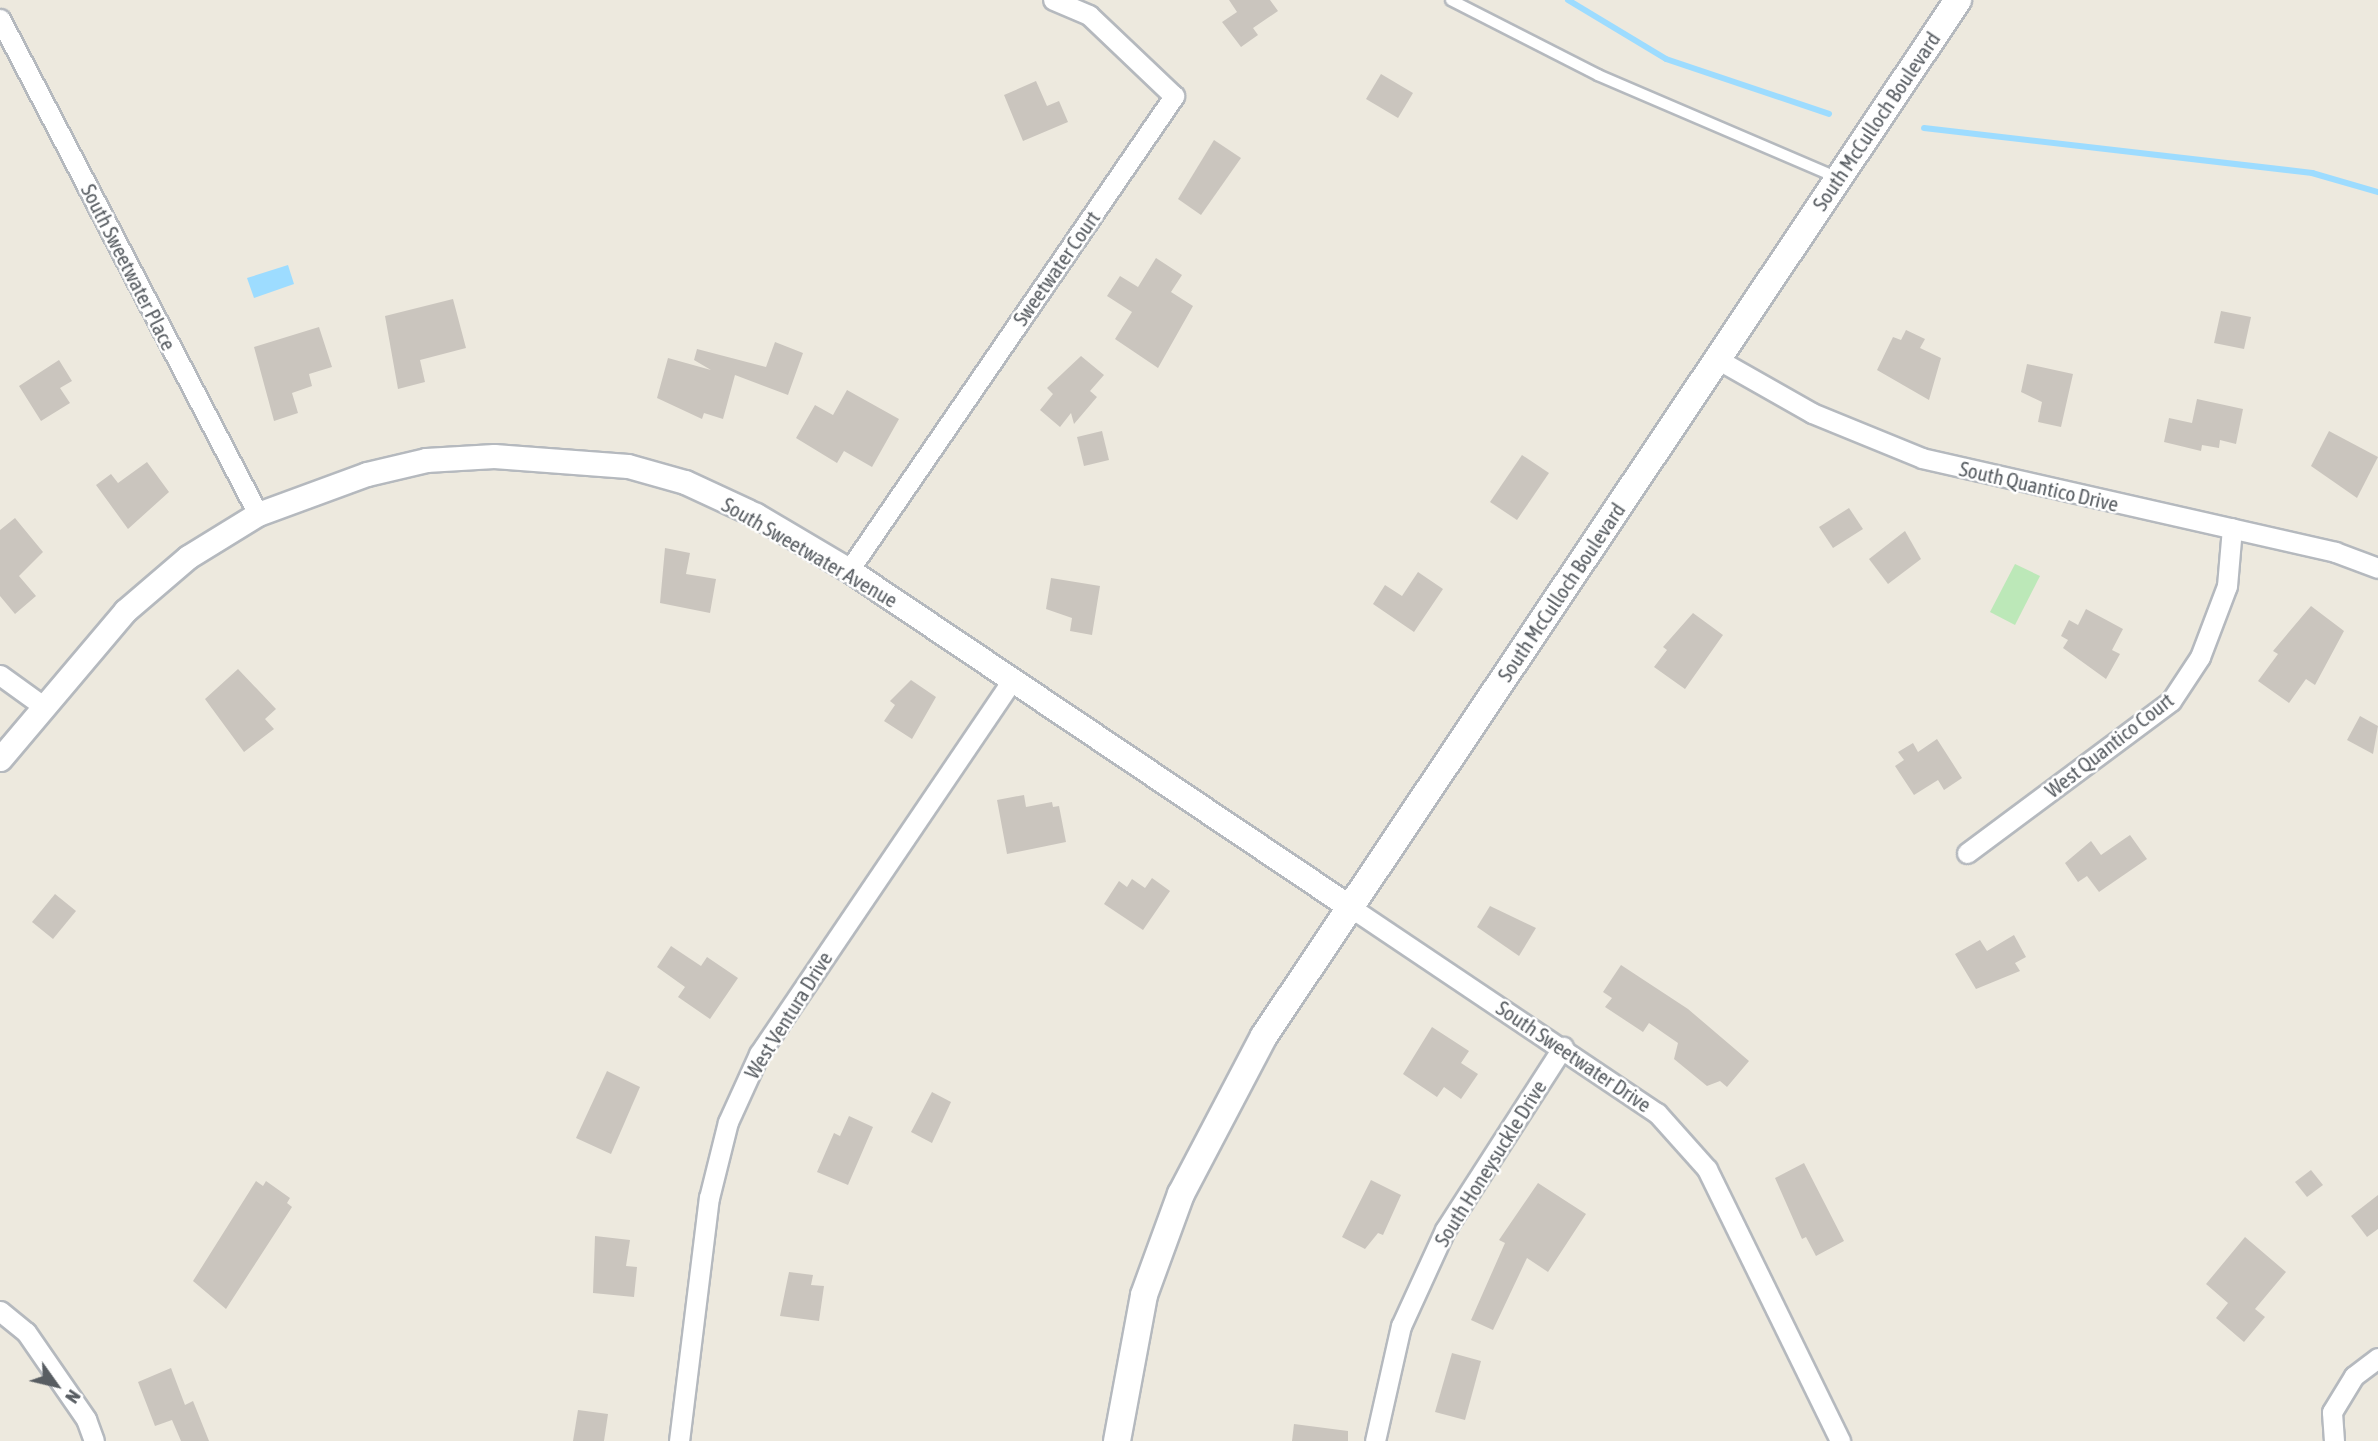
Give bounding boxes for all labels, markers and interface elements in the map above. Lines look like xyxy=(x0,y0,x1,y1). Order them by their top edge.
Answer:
street label: South McCulloch Boulevard xyxy=(1807,27,1945,215)
street label: South Sweetwater Place xyxy=(76,180,182,354)
street label: Sweetwater Court xyxy=(1007,206,1105,330)
street label: South Quantico Drive xyxy=(1957,455,2121,517)
street label: South Sweetwater Avenue xyxy=(718,491,902,613)
street label: South McCulloch Boulevard xyxy=(1492,498,1630,686)
street label: West Quantico Court xyxy=(2040,687,2178,803)
street label: West Ventura Drive xyxy=(739,947,837,1083)
street label: South Sweetwater Drive xyxy=(1492,995,1656,1117)
street label: South Honeysuckle Drive xyxy=(1429,1075,1551,1251)
north arrow xyxy=(21,1350,91,1420)
text: N xyxy=(61,1386,86,1408)

